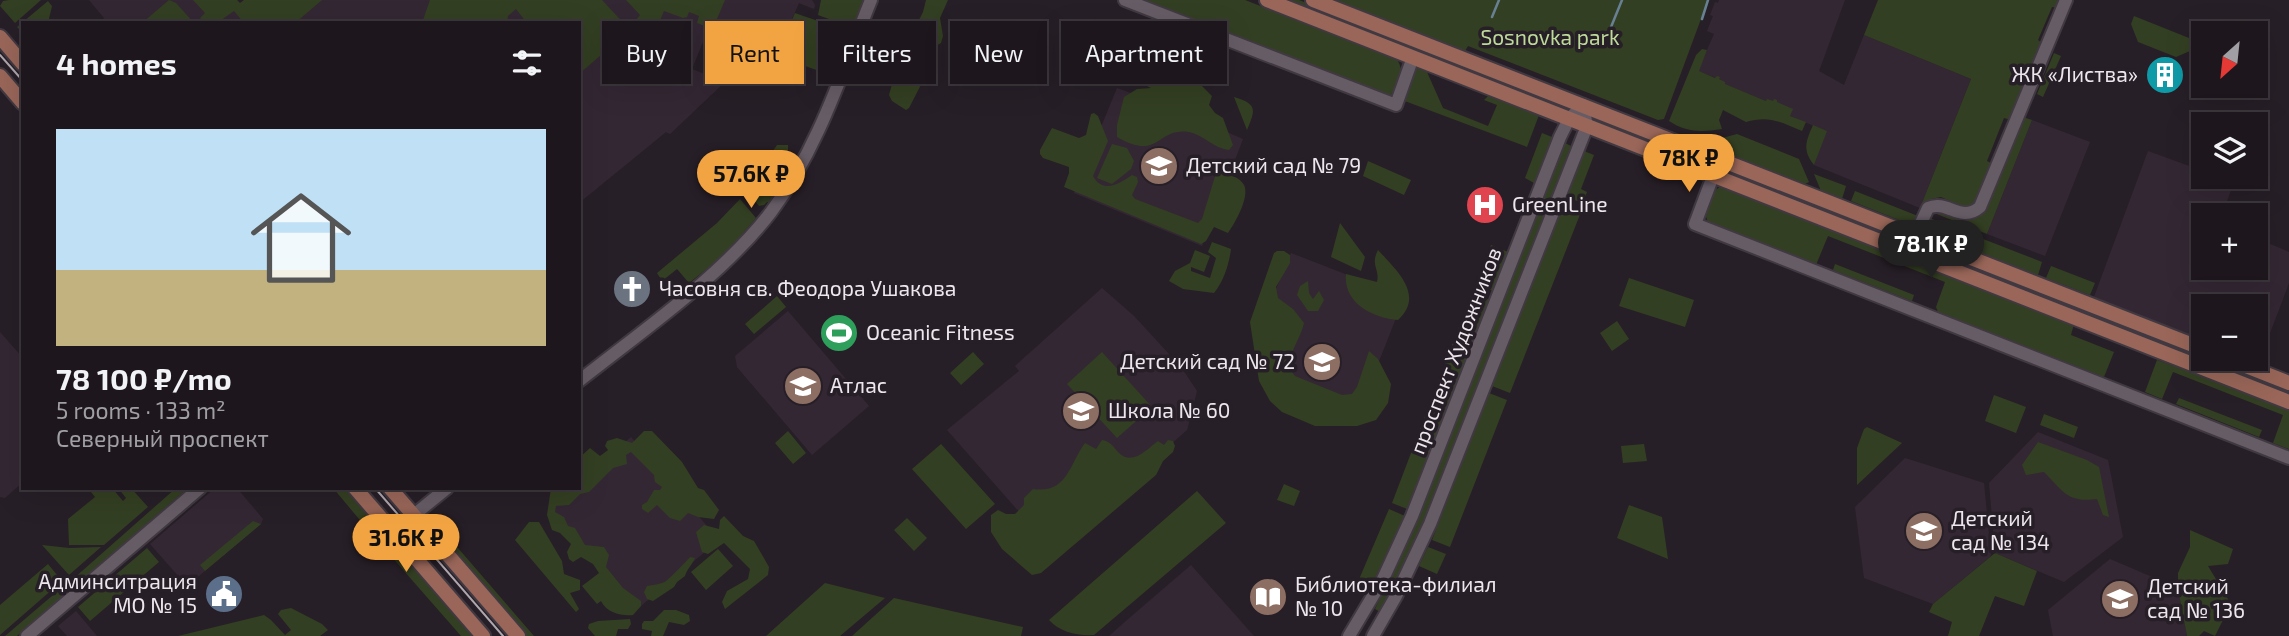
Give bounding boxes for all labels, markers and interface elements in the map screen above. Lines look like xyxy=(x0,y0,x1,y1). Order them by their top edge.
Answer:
chip: Buy xyxy=(602,21,691,84)
chip: Rent xyxy=(705,21,804,84)
chip: Filters xyxy=(818,21,936,84)
chip: New xyxy=(950,21,1047,84)
chip: Apartment xyxy=(1061,21,1227,84)
north arrow xyxy=(2191,21,2268,98)
map controls xyxy=(2191,21,2268,371)
park label: Sosnovka park xyxy=(1480,24,1620,49)
icon: filters xyxy=(508,44,546,82)
text: 4 homes xyxy=(56,45,177,81)
building icon: ЖК «Листва» xyxy=(2144,54,2186,96)
place label: ЖК «Листва» xyxy=(2011,61,2138,86)
button: layers xyxy=(2191,112,2268,189)
pin: 78K ₽ xyxy=(1640,134,1738,194)
text: 78K ₽ xyxy=(1659,143,1719,171)
school or university icon: Детский сад № 79 xyxy=(1138,145,1180,187)
pin: 57.6K ₽ xyxy=(686,150,816,210)
place label: Детский сад № 79 xyxy=(1186,152,1361,177)
text: 57.6K ₽ xyxy=(713,159,789,187)
icon: home xyxy=(238,175,364,301)
hospital icon: GreenLine xyxy=(1464,184,1506,226)
place label: GreenLine xyxy=(1512,191,1608,216)
button: + xyxy=(2191,203,2268,280)
pin: 78.1K ₽ xyxy=(1866,220,1996,280)
text: 78.1K ₽ xyxy=(1894,229,1968,257)
street label: проспект Художников xyxy=(1404,244,1506,458)
church icon: Часовня св. Феодора Ушакова xyxy=(611,268,653,310)
place label: Часовня св. Феодора Ушакова xyxy=(659,275,956,300)
button: − xyxy=(2191,294,2268,371)
sports icon: Oceanic Fitness xyxy=(818,312,860,354)
place label: Oceanic Fitness xyxy=(866,319,1015,344)
school or university icon: Детский сад № 72 xyxy=(1301,341,1343,383)
place label: Детский сад № 72 xyxy=(1120,348,1295,373)
text: 78 100 ₽/mo xyxy=(56,360,232,396)
school or university icon: Атлас xyxy=(782,365,824,407)
place label: Атлас xyxy=(830,372,887,397)
school or university icon: Школа № 60 xyxy=(1060,390,1102,432)
text: 5 rooms · 133 m² xyxy=(56,396,226,424)
place label: Школа № 60 xyxy=(1108,397,1230,422)
text: Северный проспект xyxy=(56,424,269,452)
place label: Детский сад № 134 xyxy=(1951,505,2050,554)
school or university icon: Детский сад № 134 xyxy=(1903,510,1945,552)
pin: 31.6K ₽ xyxy=(341,514,471,574)
text: 31.6K ₽ xyxy=(368,523,444,551)
place label: Админситрация МО № 15 xyxy=(38,568,197,617)
place label: Библиотека-филиал № 10 xyxy=(1295,571,1497,620)
public building icon: Админситрация МО № 15 xyxy=(203,573,245,615)
place label: Детский сад № 136 xyxy=(2147,573,2245,622)
library icon: Библиотека-филиал № 10 xyxy=(1247,576,1289,618)
school or university icon: Детский сад № 136 xyxy=(2099,578,2141,620)

